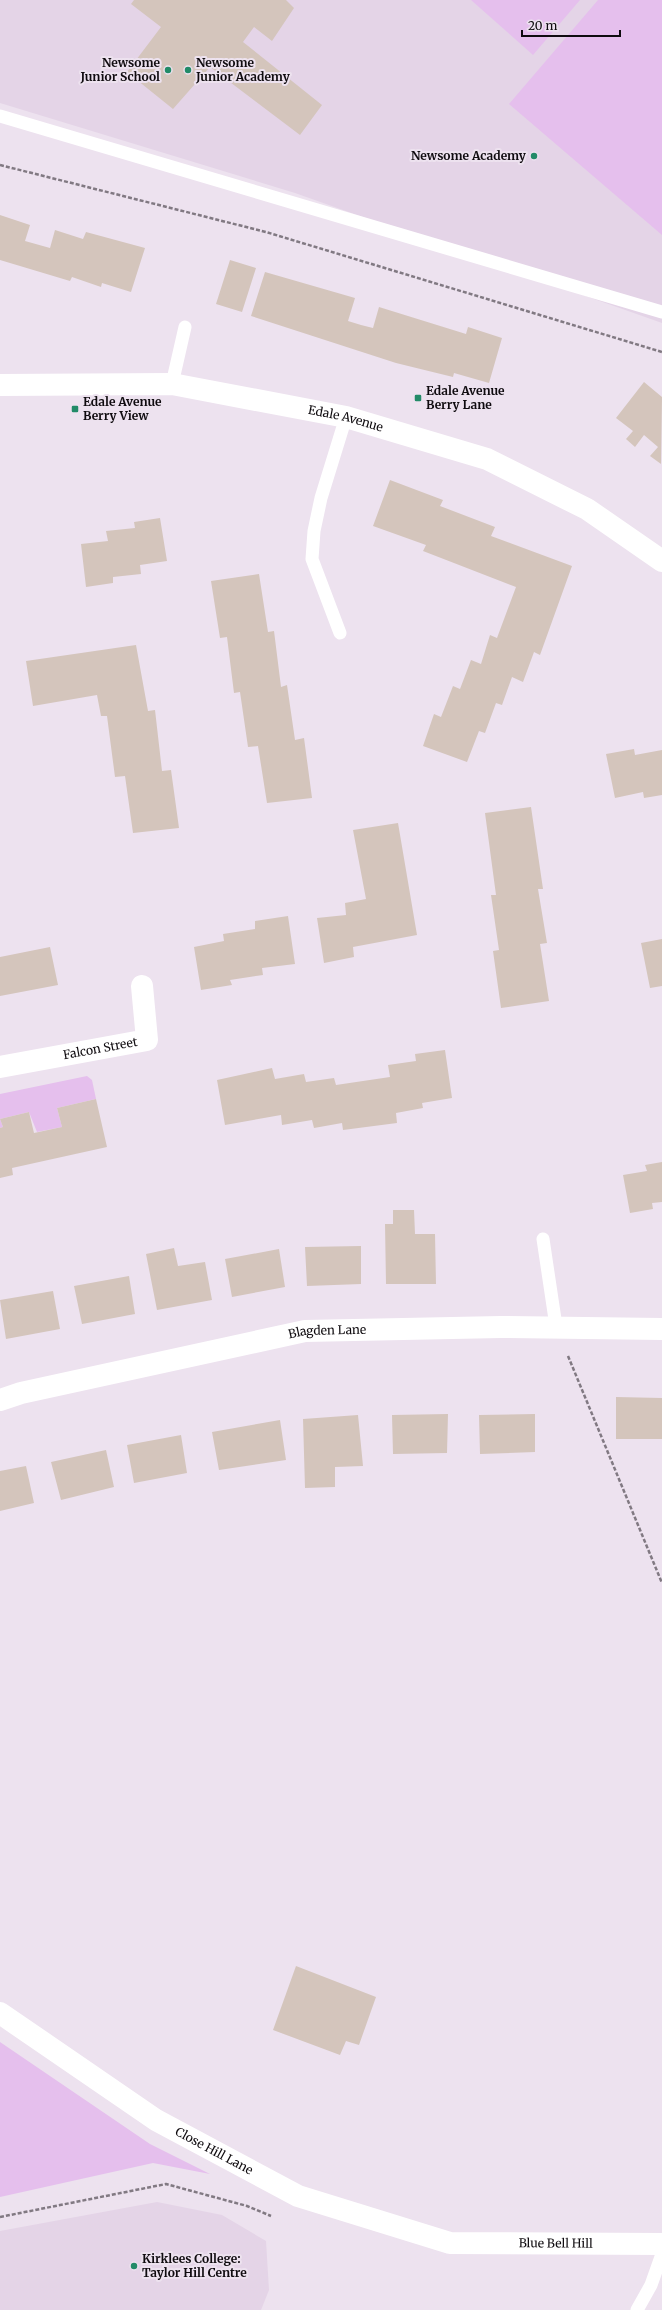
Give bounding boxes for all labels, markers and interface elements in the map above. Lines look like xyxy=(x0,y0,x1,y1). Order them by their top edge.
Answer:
scale bar xyxy=(522,12,620,38)
text: 20 m xyxy=(528,18,557,33)
place label: Newsome Junior School xyxy=(79,55,161,84)
place label: Newsome Junior Academy xyxy=(195,55,291,84)
marker: Newsome Junior School xyxy=(163,65,173,75)
marker: Newsome Junior Academy xyxy=(183,65,193,75)
place label: Newsome Academy xyxy=(411,148,527,163)
marker: Newsome Academy xyxy=(529,151,539,161)
place label: Edale Avenue Berry Lane xyxy=(426,383,505,412)
marker: Edale Avenue Berry Lane xyxy=(413,393,423,403)
place label: Edale Avenue Berry View xyxy=(83,394,162,423)
street label: Edale Avenue xyxy=(307,402,385,435)
marker: Edale Avenue Berry View xyxy=(70,404,80,414)
street label: Falcon Street xyxy=(62,1034,139,1062)
street label: Blagden Lane xyxy=(287,1322,366,1341)
street label: Close Hill Lane xyxy=(173,2124,256,2177)
street label: Blue Bell Hill xyxy=(519,2235,593,2251)
place label: Kirklees College: Taylor Hill Centre xyxy=(142,2251,247,2280)
marker: Kirklees College: Taylor Hill Centre xyxy=(129,2261,139,2271)

